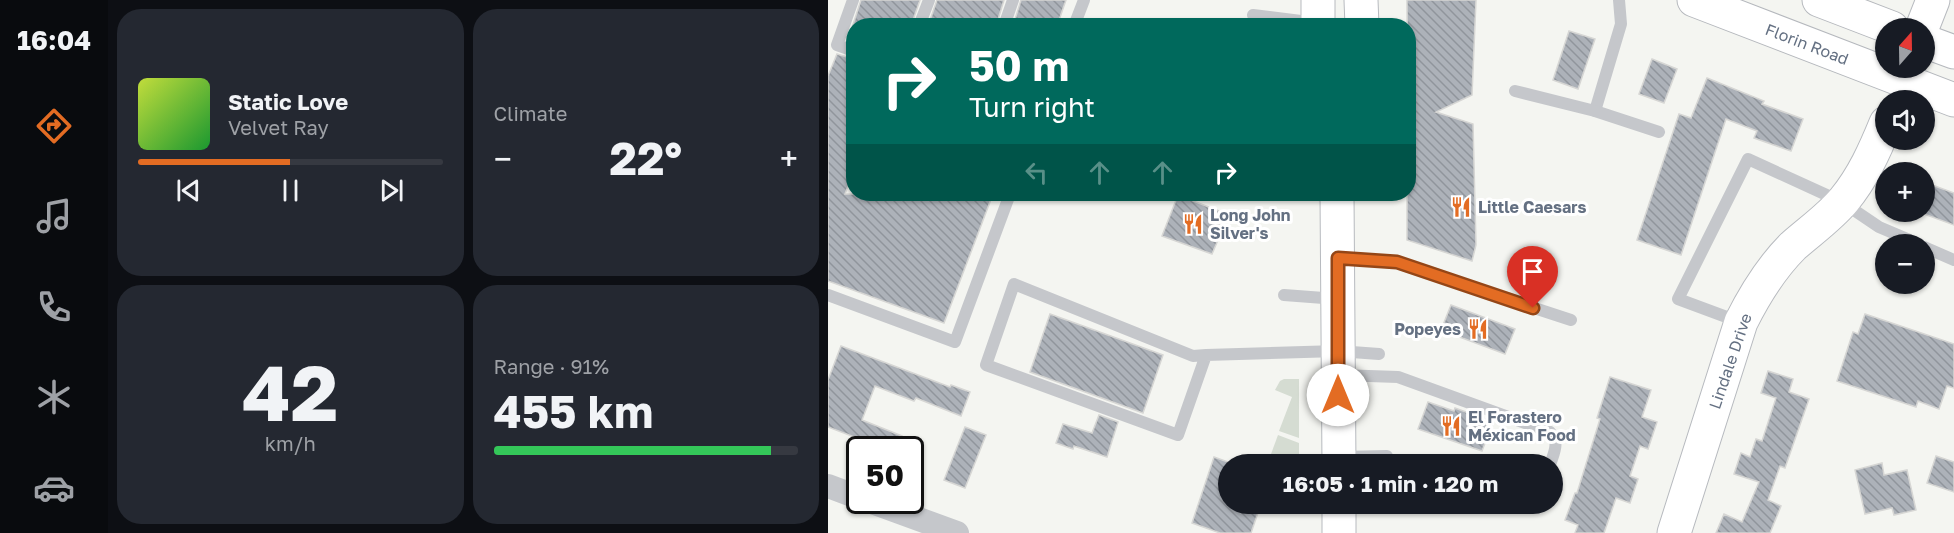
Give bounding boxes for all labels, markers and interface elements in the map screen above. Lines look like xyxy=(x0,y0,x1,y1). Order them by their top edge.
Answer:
north arrow xyxy=(1875,18,1935,78)
map controls xyxy=(1875,18,1935,294)
street label: Florin Road xyxy=(1762,19,1852,69)
text: 16:04 xyxy=(17,24,91,56)
text: 50 m xyxy=(969,40,1069,90)
icon: right xyxy=(870,42,948,120)
text: Static Love xyxy=(228,88,348,115)
button: sound xyxy=(1875,90,1935,150)
text: Turn right xyxy=(969,91,1095,123)
text: Climate xyxy=(494,101,567,125)
icon: directions xyxy=(33,105,75,147)
text: Velvet Ray xyxy=(228,115,329,139)
text: 22° xyxy=(610,131,682,185)
text: − xyxy=(494,139,512,178)
text: + xyxy=(780,139,798,178)
icon: left xyxy=(1020,156,1053,189)
icon: ahead xyxy=(1083,156,1116,189)
icon: ahead xyxy=(1146,156,1179,189)
icon: right xyxy=(1209,156,1242,189)
button: + xyxy=(1875,162,1935,222)
icon: previous xyxy=(172,174,205,207)
icon: pause xyxy=(274,174,307,207)
icon: next xyxy=(375,174,408,207)
icon: music xyxy=(33,195,75,237)
restaurant icon: Little Caesars xyxy=(1449,195,1473,219)
place label: Little Caesars xyxy=(1478,197,1586,217)
place label: Long John Silver's xyxy=(1210,205,1290,243)
restaurant icon: Long John Silver's xyxy=(1181,212,1205,236)
button: − xyxy=(1875,234,1935,294)
pin xyxy=(1507,246,1558,308)
icon: arrive xyxy=(1516,255,1549,288)
icon: phone xyxy=(33,286,75,328)
street label: Lindale Drive xyxy=(1704,310,1756,412)
restaurant icon: Popeyes xyxy=(1466,317,1490,341)
place label: Popeyes xyxy=(1394,319,1461,339)
text: 42 xyxy=(242,345,338,438)
text: Range · 91% xyxy=(494,354,609,378)
position arrow xyxy=(1306,363,1370,427)
icon: climate xyxy=(33,376,75,418)
text: 455 km xyxy=(494,384,653,438)
place label: El Forastero Méxican Food xyxy=(1468,407,1576,445)
restaurant icon: El Forastero Méxican Food xyxy=(1439,414,1463,438)
text: km/h xyxy=(265,431,316,455)
speed limit sign: 50 xyxy=(846,436,924,514)
icon: car xyxy=(33,467,75,509)
text: 16:05 · 1 min · 120 m xyxy=(1283,470,1498,497)

